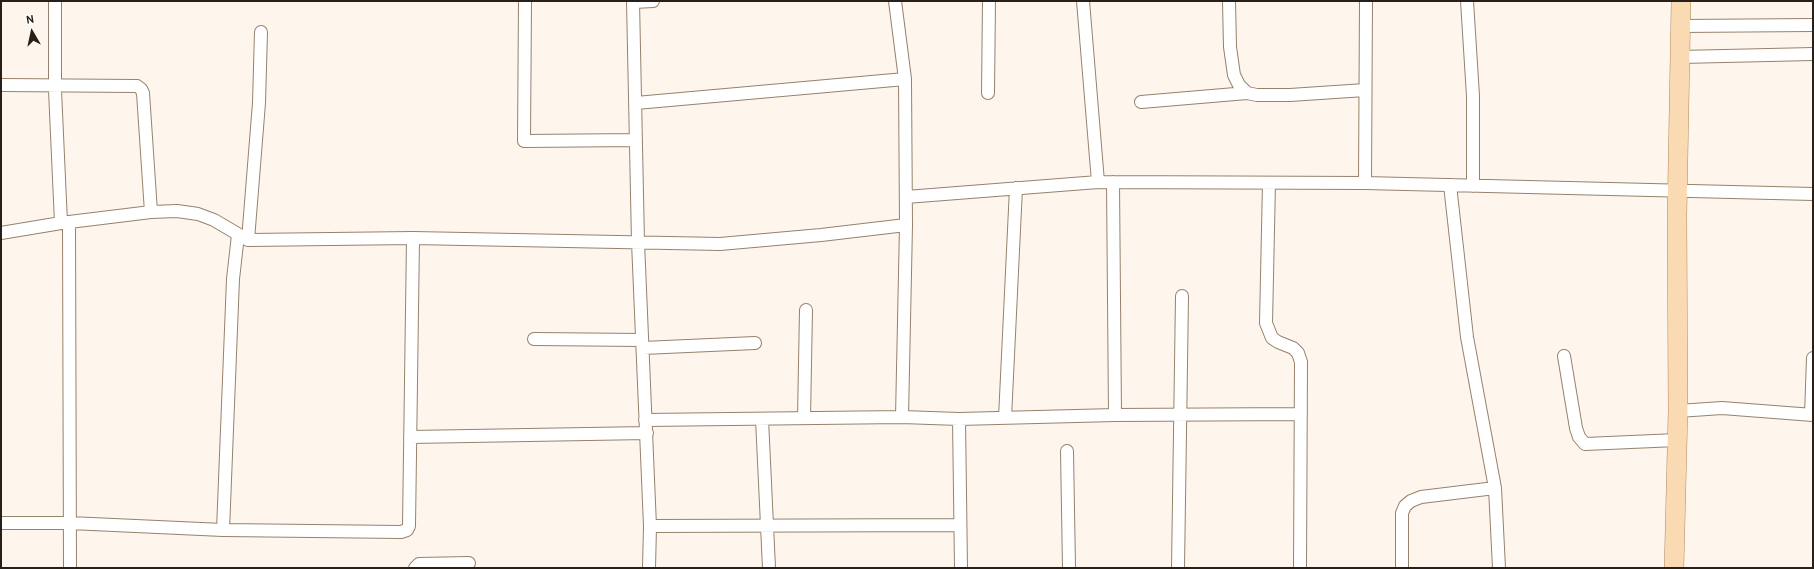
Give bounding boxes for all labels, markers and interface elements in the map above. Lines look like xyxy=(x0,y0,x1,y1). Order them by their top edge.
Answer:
north arrow xyxy=(12,12,52,52)
text: N xyxy=(25,13,35,28)

